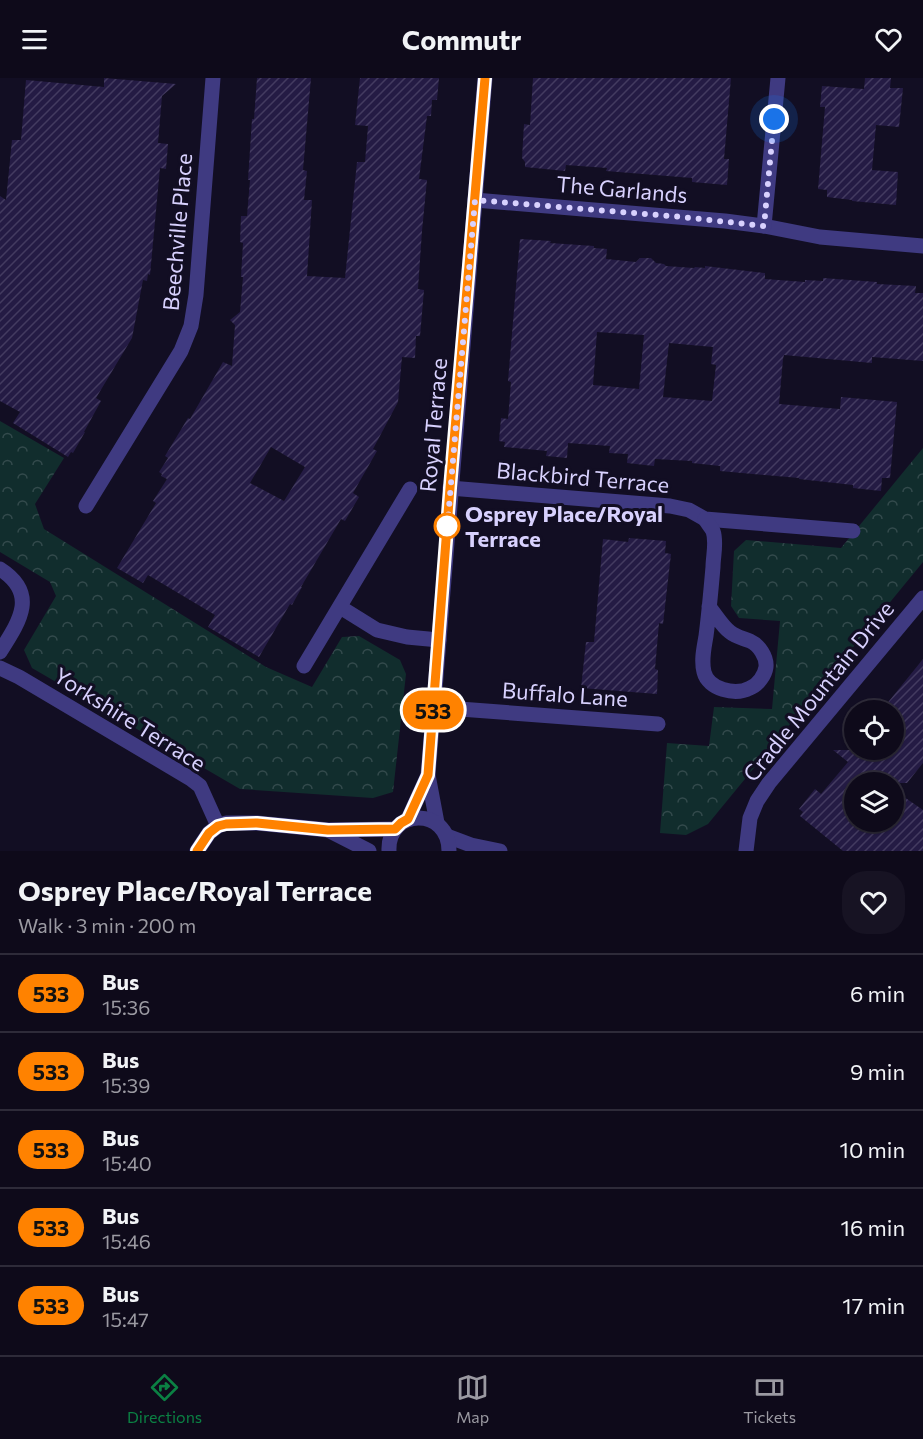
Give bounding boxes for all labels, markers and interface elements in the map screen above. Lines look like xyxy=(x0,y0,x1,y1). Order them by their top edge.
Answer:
icon: menu xyxy=(18,23,51,56)
text: Commutr xyxy=(402,23,521,56)
icon: heart xyxy=(872,23,905,56)
your location xyxy=(759,104,789,134)
street label: Beechville Place xyxy=(157,152,197,312)
street label: The Garlands xyxy=(555,170,689,208)
street label: Royal Terrace xyxy=(414,357,452,493)
street label: Blackbird Terrace xyxy=(495,456,671,498)
place label: Osprey Place/Royal Terrace xyxy=(465,500,663,552)
marker: Osprey Place/Royal Terrace xyxy=(434,513,460,539)
street label: Cradle Mountain Drive xyxy=(737,595,899,787)
street label: Yorkshire Terrace xyxy=(49,661,211,777)
street label: Buffalo Lane xyxy=(501,676,629,712)
line badge: 533 xyxy=(398,690,468,730)
text: 533 xyxy=(415,698,451,723)
map controls xyxy=(844,700,904,832)
button: locate xyxy=(844,700,904,760)
button: layers xyxy=(844,772,904,832)
button: heart xyxy=(842,871,905,934)
text: Osprey Place/Royal Terrace xyxy=(18,873,372,907)
text: Walk · 3 min · 200 m xyxy=(18,913,196,937)
text: Bus xyxy=(102,968,139,995)
text: 6 min xyxy=(850,980,905,1007)
text: 533 xyxy=(33,981,69,1006)
text: 15:36 xyxy=(102,995,150,1019)
text: Bus xyxy=(102,1046,139,1073)
text: 9 min xyxy=(850,1058,905,1085)
text: 533 xyxy=(33,1059,69,1084)
text: 15:39 xyxy=(102,1073,150,1097)
text: Bus xyxy=(102,1124,139,1151)
text: 10 min xyxy=(840,1136,905,1163)
text: 533 xyxy=(33,1137,69,1162)
text: 15:40 xyxy=(102,1151,152,1175)
text: Bus xyxy=(102,1202,139,1229)
text: 16 min xyxy=(841,1214,905,1241)
text: 533 xyxy=(33,1215,69,1240)
text: 15:46 xyxy=(102,1229,151,1253)
text: Bus xyxy=(102,1280,139,1307)
text: 17 min xyxy=(842,1292,905,1319)
text: 533 xyxy=(33,1293,69,1318)
text: 15:47 xyxy=(102,1307,149,1331)
tab: Directions xyxy=(127,1371,202,1426)
tab: Map xyxy=(456,1371,489,1426)
tab: Tickets xyxy=(743,1371,796,1426)

